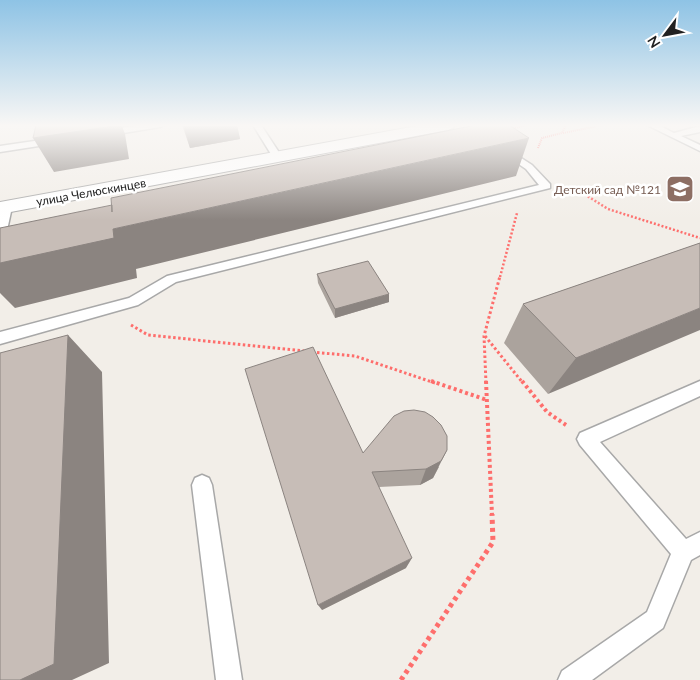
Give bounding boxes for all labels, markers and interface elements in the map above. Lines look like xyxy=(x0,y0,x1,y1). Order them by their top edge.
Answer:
north arrow xyxy=(640,10,690,60)
text: N xyxy=(643,33,664,51)
school or university icon: Детский сад №121 xyxy=(665,174,695,204)
street label: улица Челюскинцев xyxy=(35,175,147,209)
place label: Детский сад №121 xyxy=(554,182,661,197)

